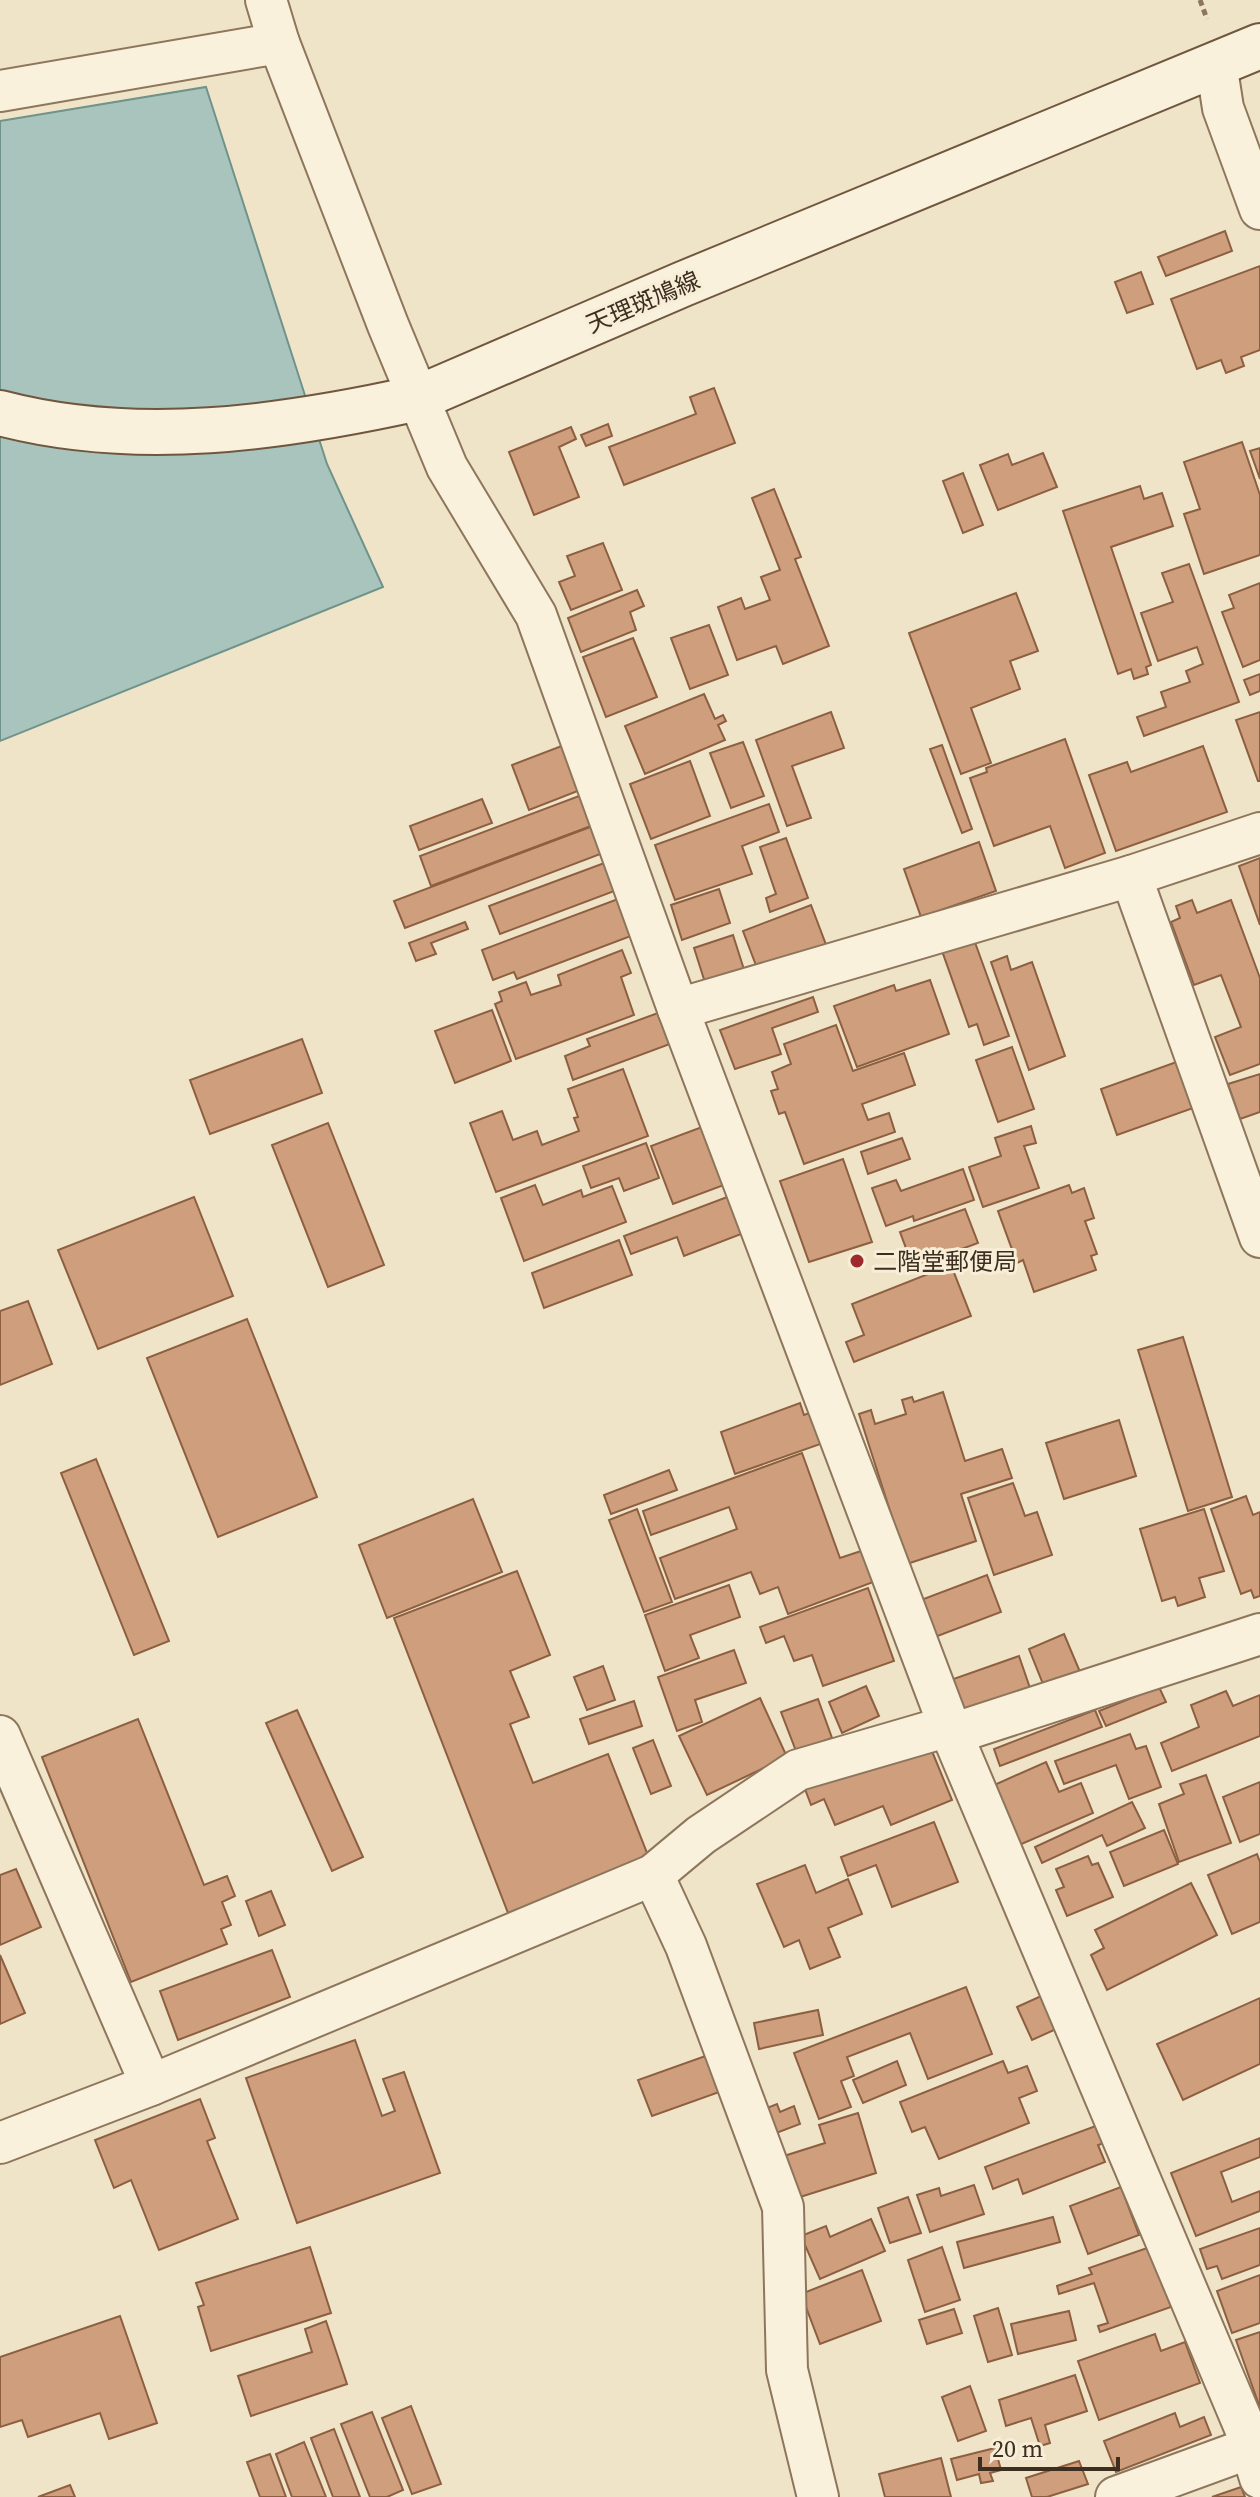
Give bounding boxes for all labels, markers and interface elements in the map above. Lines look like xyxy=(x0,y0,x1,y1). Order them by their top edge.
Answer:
street label: 天理斑鳩線 xyxy=(581,263,705,341)
place label: 二階堂郵便局 xyxy=(873,1245,1017,1278)
marker: 二階堂郵便局 xyxy=(848,1252,866,1270)
scale bar xyxy=(980,2421,1118,2471)
text: 20 m xyxy=(992,2432,1043,2465)

